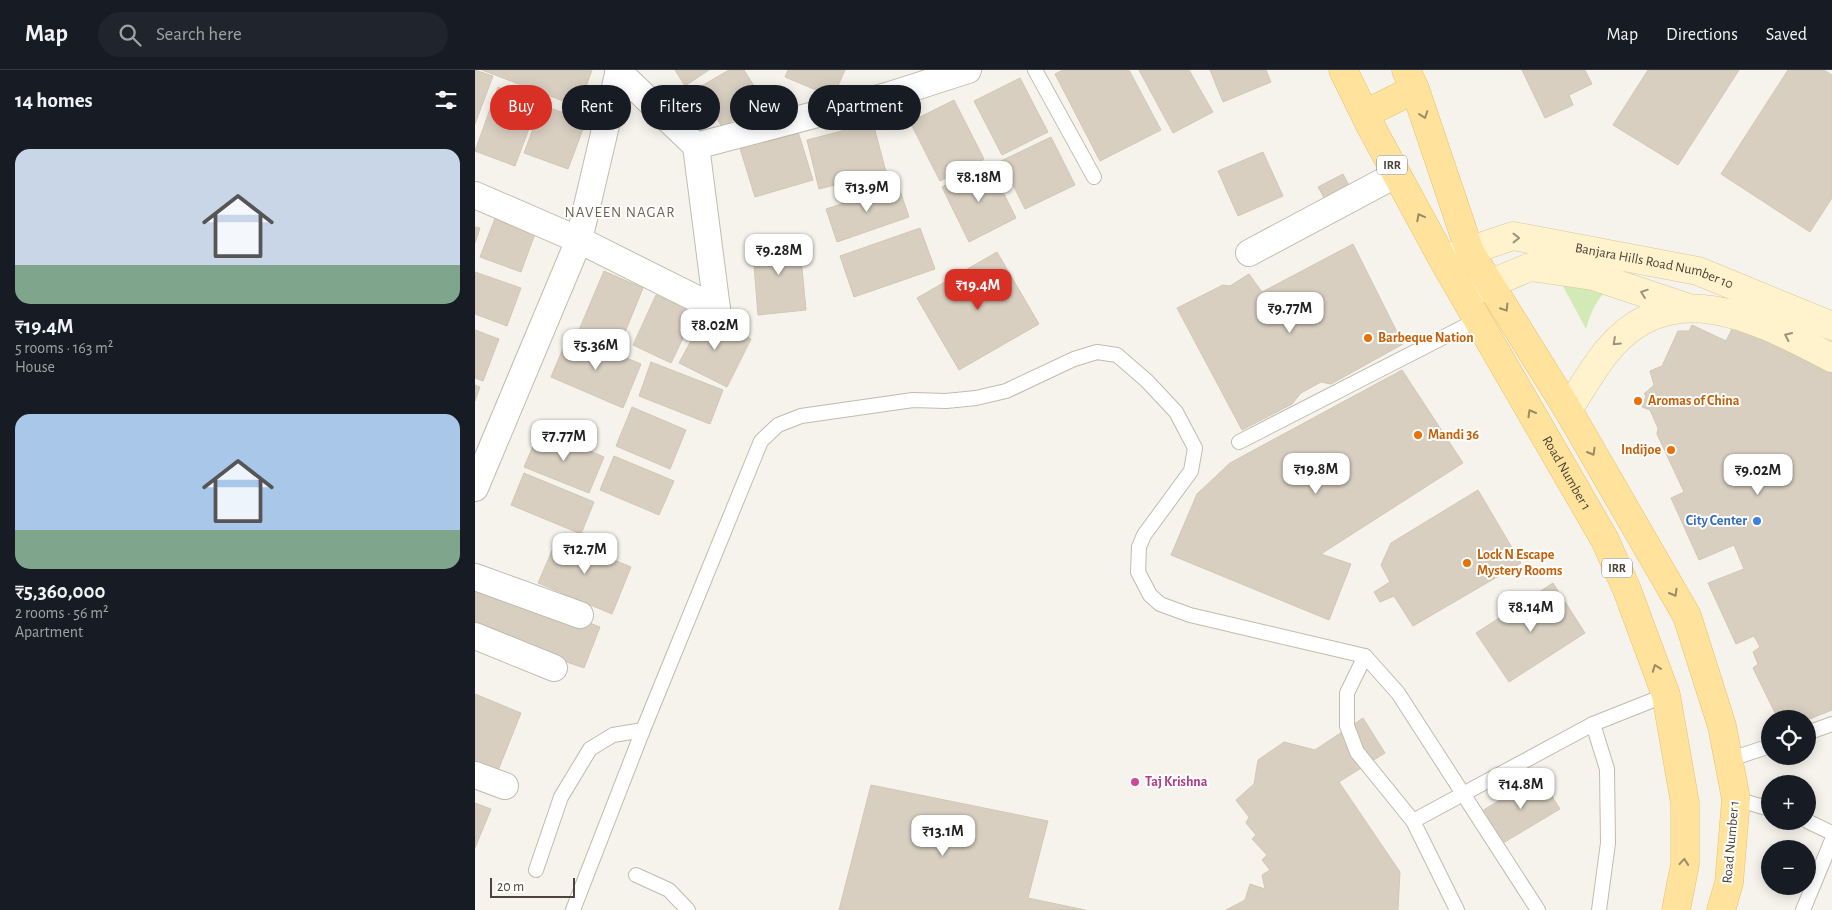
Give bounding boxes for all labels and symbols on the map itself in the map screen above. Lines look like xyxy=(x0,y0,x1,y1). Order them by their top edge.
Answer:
one-way arrow xyxy=(1418,111,1428,119)
road number: IRR xyxy=(1377,156,1407,174)
pin: ₹8.18M xyxy=(938,160,1020,203)
pin: ₹13.9M xyxy=(826,170,908,213)
district label: NAVEEN NAGAR xyxy=(565,205,675,220)
one-way arrow xyxy=(1416,213,1426,222)
one-way arrow xyxy=(1512,233,1520,243)
pin: ₹9.28M xyxy=(738,234,820,276)
street label: Banjara Hills Road Number 10 xyxy=(1574,241,1735,292)
pin: ₹19.4M xyxy=(937,268,1019,311)
one-way arrow xyxy=(1640,289,1649,299)
pin: ₹9.77M xyxy=(1249,292,1331,334)
one-way arrow xyxy=(1498,303,1508,312)
pin: ₹8.02M xyxy=(674,308,756,351)
pin: ₹5.36M xyxy=(555,328,637,371)
place label: Barbeque Nation xyxy=(1378,331,1474,345)
marker: Barbeque Nation xyxy=(1362,332,1374,344)
one-way arrow xyxy=(1784,332,1793,342)
one-way arrow xyxy=(1613,336,1622,345)
place label: Aromas of China xyxy=(1648,394,1740,408)
marker: Aromas of China xyxy=(1632,395,1644,407)
one-way arrow xyxy=(1527,409,1537,418)
pin: ₹7.77M xyxy=(523,420,605,462)
place label: Mandi 36 xyxy=(1428,428,1479,442)
marker: Mandi 36 xyxy=(1412,429,1424,441)
street label: Road Number 1 xyxy=(1539,434,1593,513)
place label: Indijoe xyxy=(1621,443,1661,457)
marker: Indijoe xyxy=(1665,444,1677,456)
one-way arrow xyxy=(1586,447,1596,456)
pin: ₹19.8M xyxy=(1275,452,1357,495)
pin: ₹9.02M xyxy=(1717,454,1799,496)
place label: City Center xyxy=(1686,514,1747,528)
marker: City Center xyxy=(1751,515,1763,527)
pin: ₹12.7M xyxy=(544,532,626,575)
place label: Lock N Escape Mystery Rooms xyxy=(1477,548,1562,578)
marker: Lock N Escape Mystery Rooms xyxy=(1461,557,1473,569)
road number: IRR xyxy=(1602,558,1632,578)
one-way arrow xyxy=(1667,587,1677,596)
pin: ₹8.14M xyxy=(1490,590,1572,633)
one-way arrow xyxy=(1652,664,1662,673)
pin: ₹14.8M xyxy=(1480,768,1562,810)
place label: Taj Krishna xyxy=(1145,775,1208,789)
marker: Taj Krishna xyxy=(1129,776,1141,788)
street label: Road Number 1 xyxy=(1720,800,1742,884)
pin: ₹13.1M xyxy=(902,814,984,857)
one-way arrow xyxy=(1678,858,1689,866)
scale bar xyxy=(490,875,575,898)

